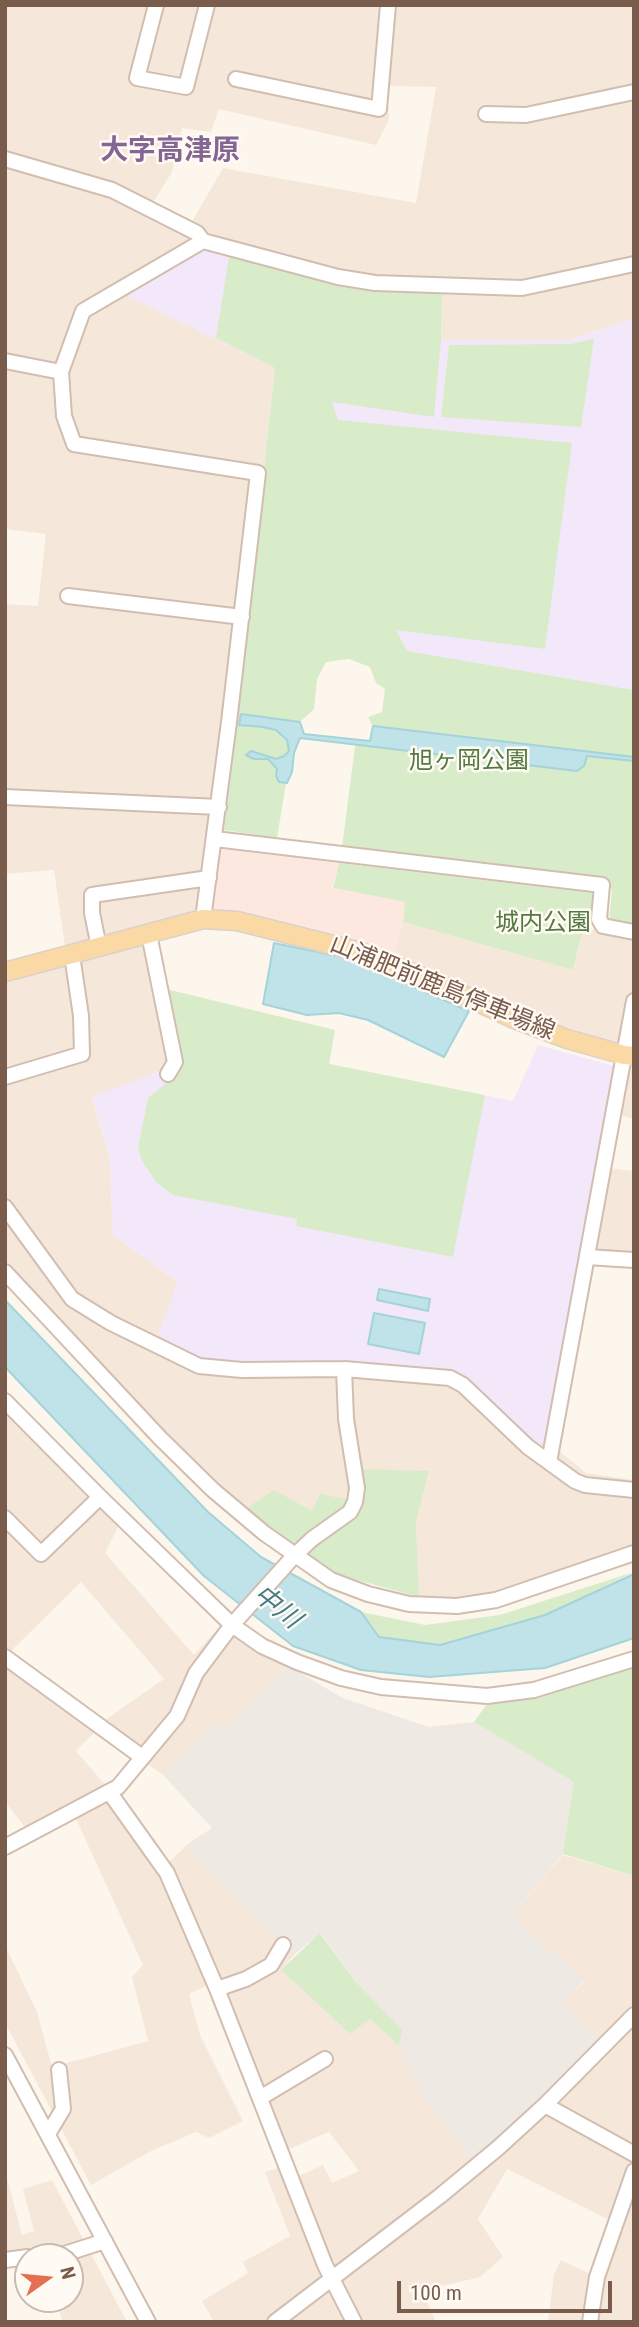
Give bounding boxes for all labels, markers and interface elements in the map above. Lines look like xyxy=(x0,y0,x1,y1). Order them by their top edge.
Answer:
district label: 大字高津原 xyxy=(100,135,240,169)
park label: 旭ヶ岡公園 xyxy=(409,748,529,776)
park label: 城内公園 xyxy=(495,910,591,938)
street label: 山浦肥前鹿島停車場線 xyxy=(325,931,559,1047)
water label: 中川 xyxy=(246,1580,306,1636)
north arrow xyxy=(14,2243,84,2313)
text: N xyxy=(55,2264,80,2282)
scale bar xyxy=(401,2268,616,2312)
text: 100 m xyxy=(410,2281,462,2305)

